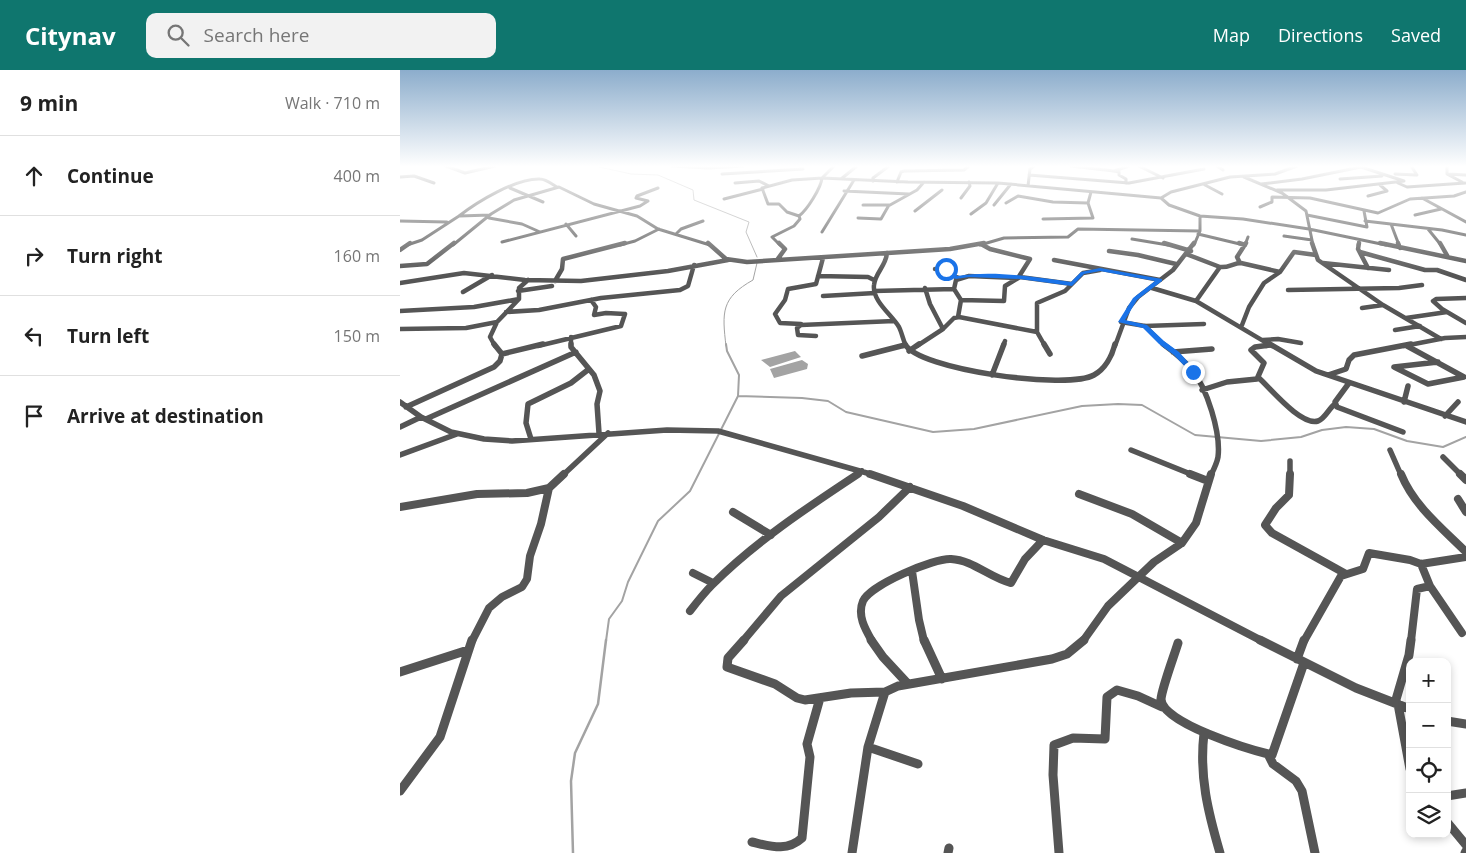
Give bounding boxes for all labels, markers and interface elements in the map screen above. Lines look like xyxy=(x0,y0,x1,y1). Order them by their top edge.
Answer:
search box xyxy=(146,13,496,58)
text: Citynav xyxy=(25,19,116,52)
icon: search xyxy=(164,21,192,49)
text: Search here xyxy=(204,22,309,48)
text: Map xyxy=(1213,23,1250,47)
text: Directions xyxy=(1278,23,1363,47)
text: Saved xyxy=(1391,23,1441,47)
text: 9 min xyxy=(20,89,78,117)
text: Walk · 710 m xyxy=(285,92,380,114)
icon: ahead xyxy=(20,162,48,190)
text: Continue xyxy=(67,163,154,189)
text: 400 m xyxy=(334,165,380,187)
icon: right xyxy=(20,242,48,270)
text: Turn right xyxy=(67,243,162,269)
text: 160 m xyxy=(334,245,380,267)
route start xyxy=(935,258,958,281)
icon: left xyxy=(20,322,48,350)
text: Turn left xyxy=(67,323,149,349)
text: 150 m xyxy=(334,325,380,347)
route end xyxy=(1182,361,1205,384)
icon: arrive xyxy=(20,402,48,430)
text: Arrive at destination xyxy=(67,403,264,429)
map controls xyxy=(1406,658,1451,838)
button: + xyxy=(1406,658,1451,703)
button: − xyxy=(1406,703,1451,748)
button: locate xyxy=(1406,748,1451,793)
button: layers xyxy=(1406,793,1451,838)

